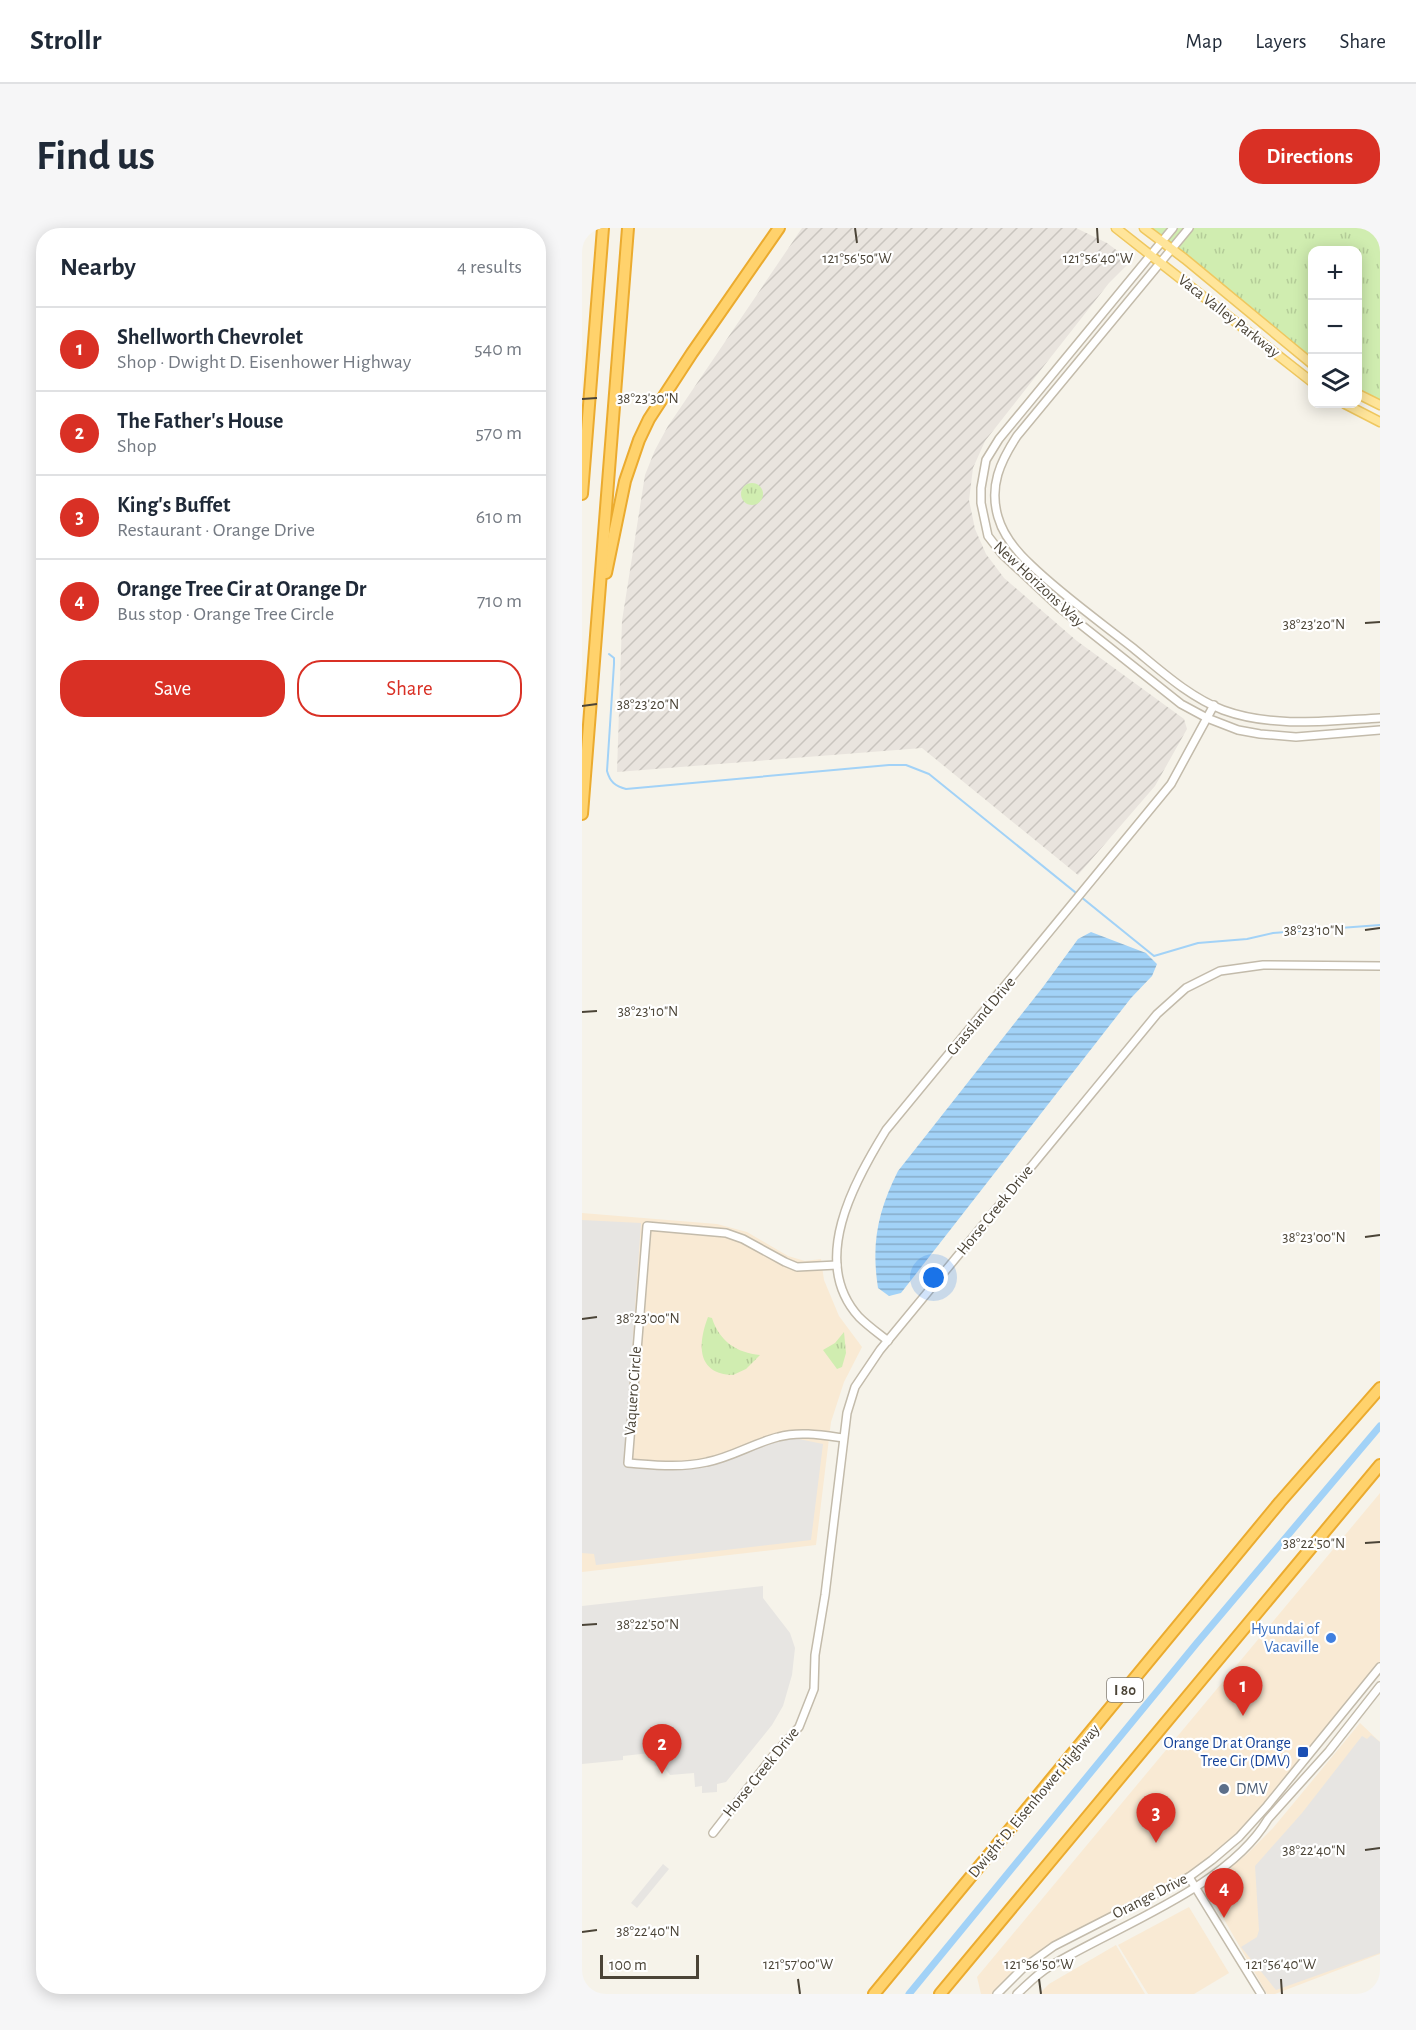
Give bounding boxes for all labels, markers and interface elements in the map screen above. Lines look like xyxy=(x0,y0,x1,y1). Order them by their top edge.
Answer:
text: Strollr xyxy=(30,27,101,55)
text: Map xyxy=(1186,31,1222,52)
text: Layers xyxy=(1255,31,1306,52)
text: Share xyxy=(1339,31,1386,52)
button: Directions xyxy=(1239,129,1380,184)
text: Find us xyxy=(36,135,155,177)
map controls xyxy=(1308,246,1362,408)
button: + xyxy=(1308,246,1362,300)
text: 121°56'50"W xyxy=(822,251,892,266)
text: 121°56'40"W xyxy=(1063,251,1134,266)
text: Nearby xyxy=(60,254,136,280)
text: 4 results xyxy=(457,257,522,277)
street label: Vaca Valley Parkway xyxy=(1175,272,1283,361)
button: − xyxy=(1308,300,1362,354)
text: Shellworth Chevrolet xyxy=(117,326,303,348)
text: 1 xyxy=(76,339,83,359)
text: 540 m xyxy=(474,339,522,359)
text: Shop · Dwight D. Eisenhower Highway xyxy=(117,352,411,372)
button: layers xyxy=(1308,354,1362,408)
text: 38°23'30"N xyxy=(617,391,679,406)
text: The Father's House xyxy=(117,410,283,432)
text: 2 xyxy=(75,423,84,443)
text: 570 m xyxy=(475,423,522,443)
text: Shop xyxy=(117,436,157,456)
text: King's Buffet xyxy=(117,494,230,516)
text: 3 xyxy=(75,507,84,527)
text: 610 m xyxy=(476,507,522,527)
text: Restaurant · Orange Drive xyxy=(117,520,315,540)
street label: New Horizons Way xyxy=(990,538,1087,631)
text: Orange Tree Cir at Orange Dr xyxy=(117,578,366,600)
text: 4 xyxy=(74,591,85,611)
text: 710 m xyxy=(477,591,522,611)
text: Bus stop · Orange Tree Circle xyxy=(117,604,334,624)
text: 38°23'20"N xyxy=(1283,617,1345,632)
button: Save xyxy=(60,660,285,717)
button: Share xyxy=(297,660,522,717)
text: 38°23'20"N xyxy=(617,697,679,712)
text: 38°23'10"N xyxy=(1284,923,1344,938)
street label: Grassland Drive xyxy=(944,974,1018,1058)
text: 38°23'10"N xyxy=(618,1004,678,1019)
street label: Horse Creek Drive xyxy=(954,1162,1036,1258)
text: 38°23'00"N xyxy=(1282,1230,1346,1245)
your location xyxy=(919,1263,948,1292)
text: 38°23'00"N xyxy=(616,1311,680,1326)
street label: Vaquero Circle xyxy=(622,1346,644,1436)
text: 38°22'50"N xyxy=(1283,1536,1345,1551)
text: 38°22'50"N xyxy=(617,1617,679,1632)
place label: Hyundai of Vacaville xyxy=(1251,1621,1320,1655)
marker: Hyundai of Vacaville xyxy=(1324,1631,1338,1645)
pin: 1 xyxy=(1224,1666,1262,1716)
road number: I 80 xyxy=(1107,1678,1143,1702)
street label: Dwight D. Eisenhower Highway xyxy=(965,1721,1104,1881)
pin: 2 xyxy=(642,1724,682,1774)
street label: Horse Creek Drive xyxy=(720,1724,802,1820)
place label: Orange Dr at Orange Tree Cir (DMV) xyxy=(1163,1735,1291,1769)
marker: Orange Dr at Orange Tree Cir (DMV) xyxy=(1296,1745,1310,1759)
place label: DMV xyxy=(1236,1781,1268,1797)
marker: DMV xyxy=(1217,1782,1231,1796)
pin: 3 xyxy=(1136,1794,1176,1843)
text: 38°22'40"N xyxy=(1282,1843,1346,1858)
pin: 4 xyxy=(1204,1868,1244,1918)
street label: Orange Drive xyxy=(1110,1870,1190,1922)
text: 38°22'40"N xyxy=(616,1924,680,1939)
scale bar xyxy=(600,1952,699,1980)
text: 100 m xyxy=(609,1957,647,1973)
text: 121°57'00"W xyxy=(763,1957,834,1972)
text: 121°56'50"W xyxy=(1004,1957,1074,1972)
text: 121°56'40"W xyxy=(1246,1957,1317,1972)

